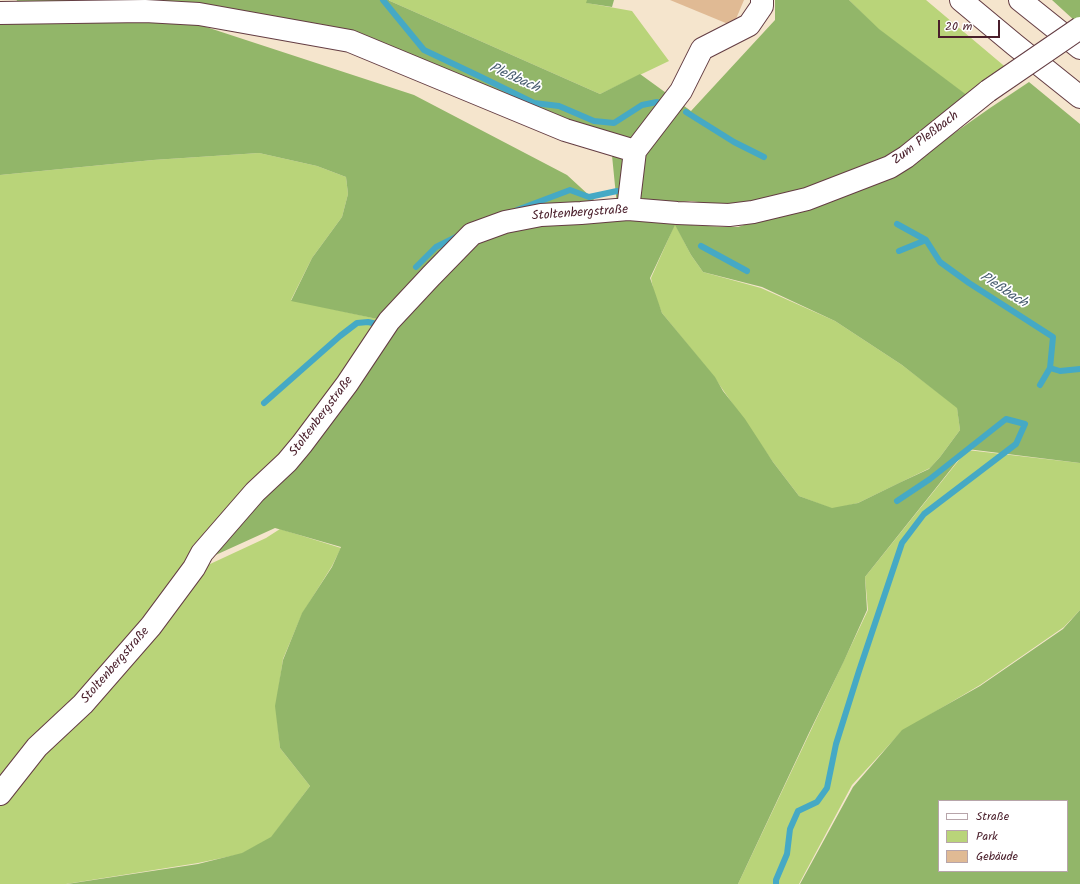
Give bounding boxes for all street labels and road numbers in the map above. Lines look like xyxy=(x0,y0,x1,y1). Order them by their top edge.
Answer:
street label: Zum Pleßbach xyxy=(890,109,962,169)
street label: Stoltenbergstraße xyxy=(531,203,629,225)
street label: Stoltenbergstraße xyxy=(287,374,357,460)
street label: Stoltenbergstraße xyxy=(78,625,154,707)

